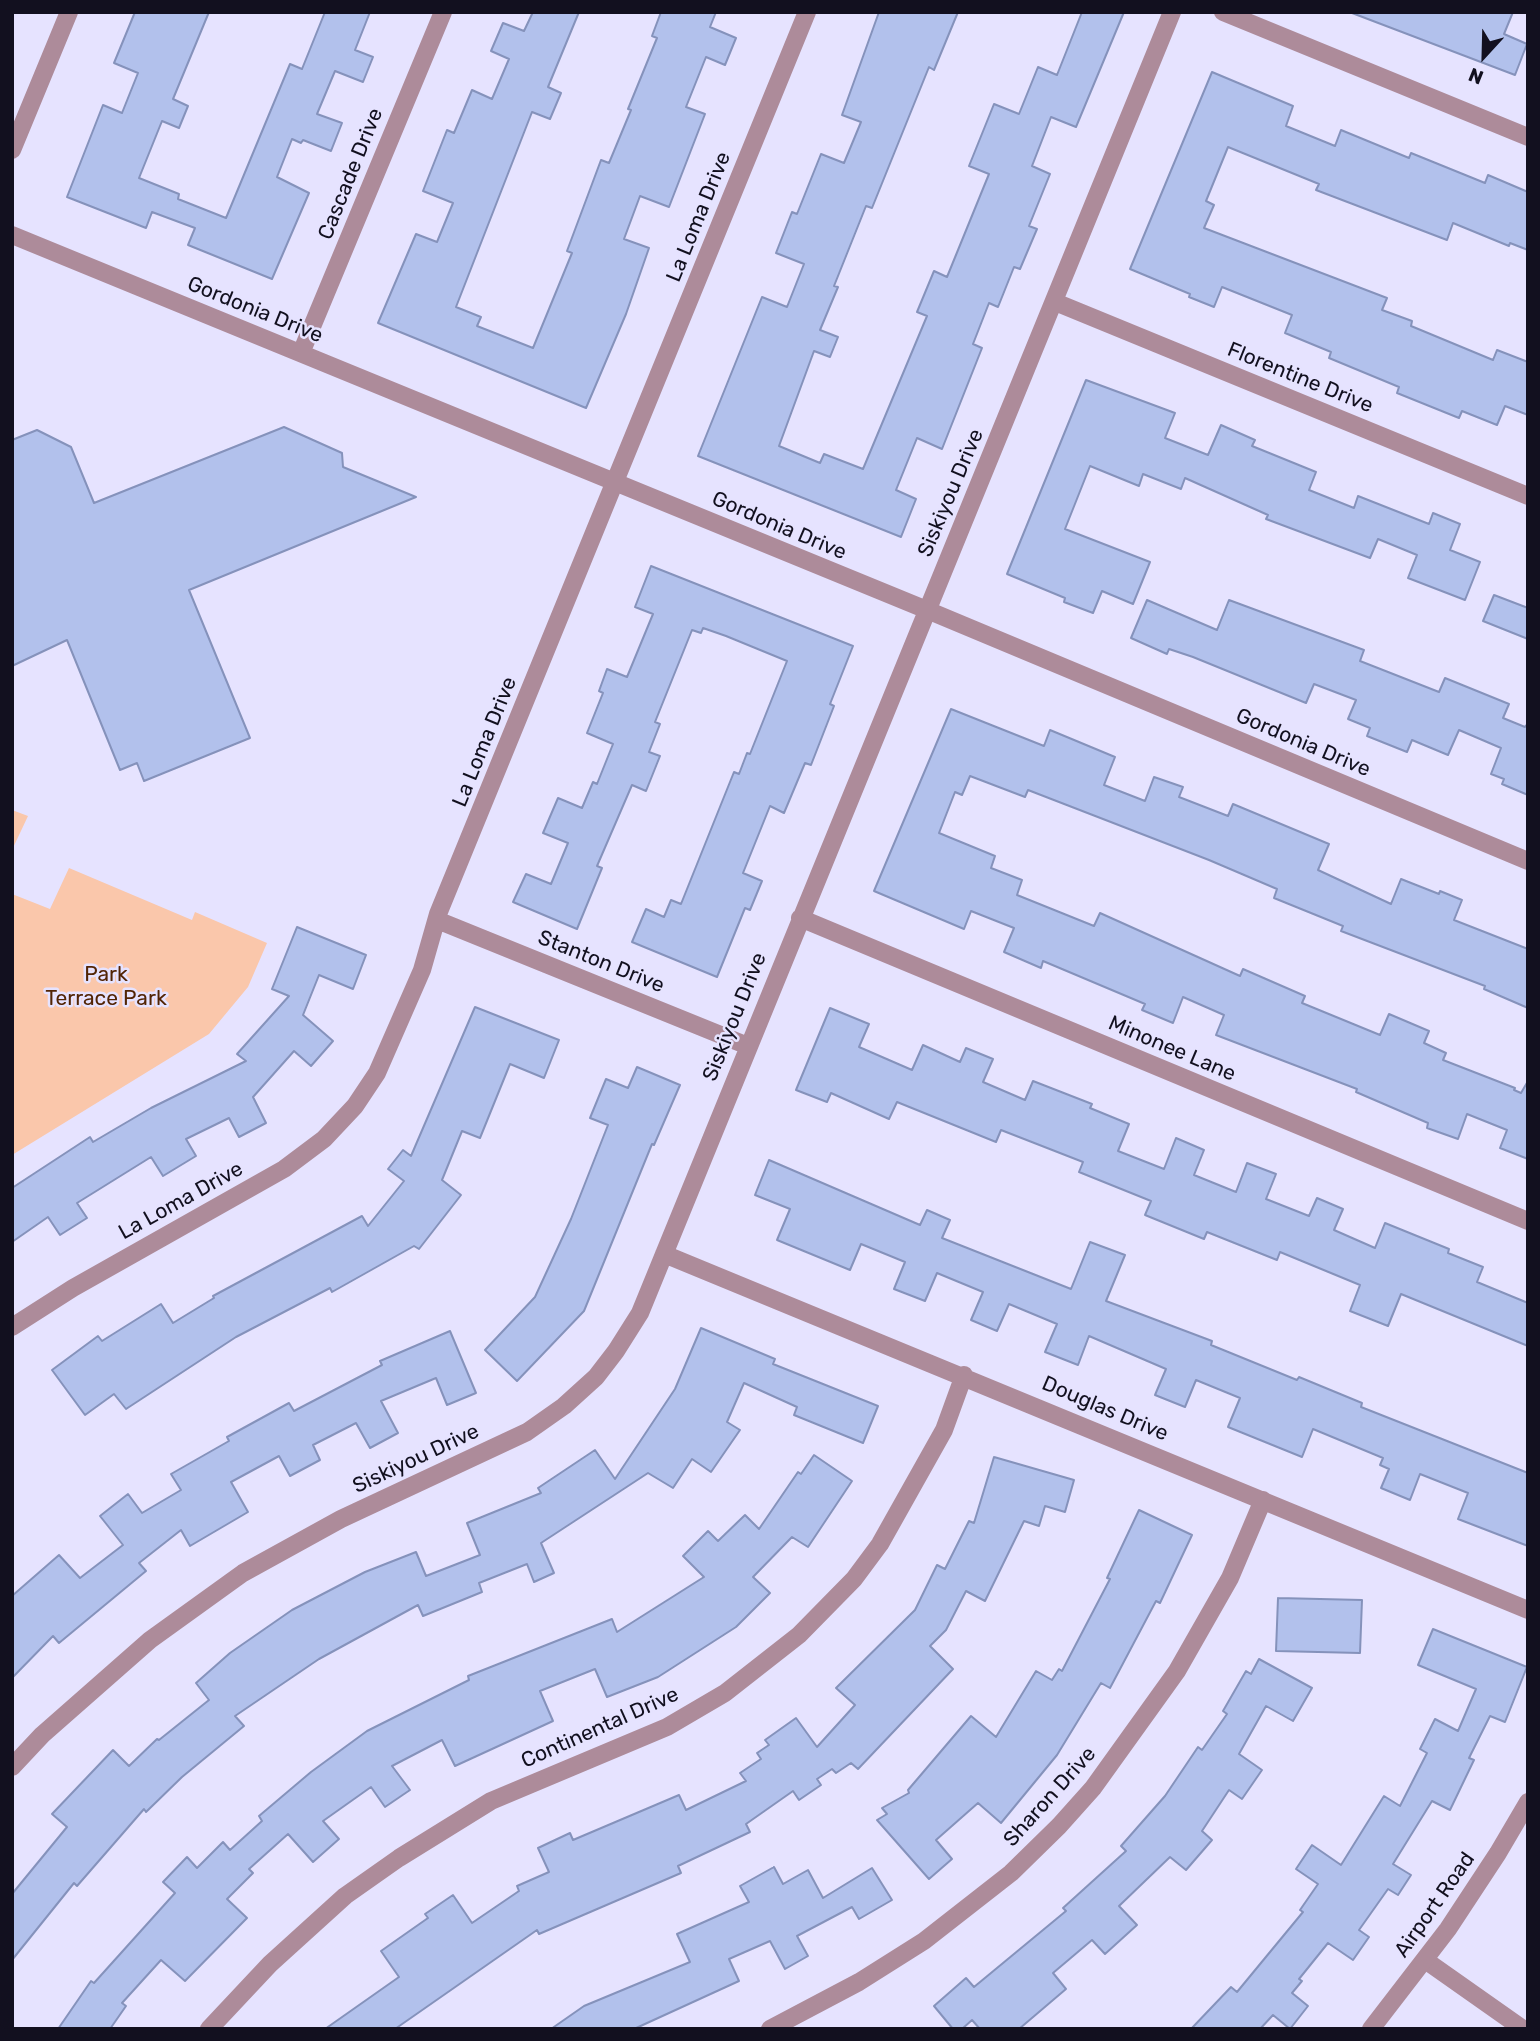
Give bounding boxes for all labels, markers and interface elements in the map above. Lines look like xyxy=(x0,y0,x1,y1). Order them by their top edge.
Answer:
north arrow xyxy=(1449,21,1519,91)
text: N xyxy=(1465,63,1487,89)
street label: Cascade Drive xyxy=(313,105,389,243)
street label: La Loma Drive xyxy=(661,148,737,286)
street label: Gordonia Drive xyxy=(184,271,326,349)
street label: Florentine Drive xyxy=(1223,337,1377,419)
street label: Siskiyou Drive xyxy=(913,425,989,561)
street label: Gordonia Drive xyxy=(708,486,850,566)
street label: La Loma Drive xyxy=(447,673,523,811)
street label: Gordonia Drive xyxy=(1232,703,1374,783)
street label: Stanton Drive xyxy=(534,925,668,999)
street label: Siskiyou Drive xyxy=(698,949,772,1085)
park label: Park Terrace Park xyxy=(45,962,167,1012)
street label: Minonee Lane xyxy=(1105,1011,1239,1087)
street label: La Loma Drive xyxy=(114,1156,248,1246)
street label: Douglas Drive xyxy=(1038,1371,1172,1447)
street label: Siskiyou Drive xyxy=(349,1419,483,1499)
street label: Continental Drive xyxy=(517,1682,683,1774)
street label: Sharon Drive xyxy=(999,1742,1101,1852)
street label: Airport Road xyxy=(1389,1847,1481,1963)

